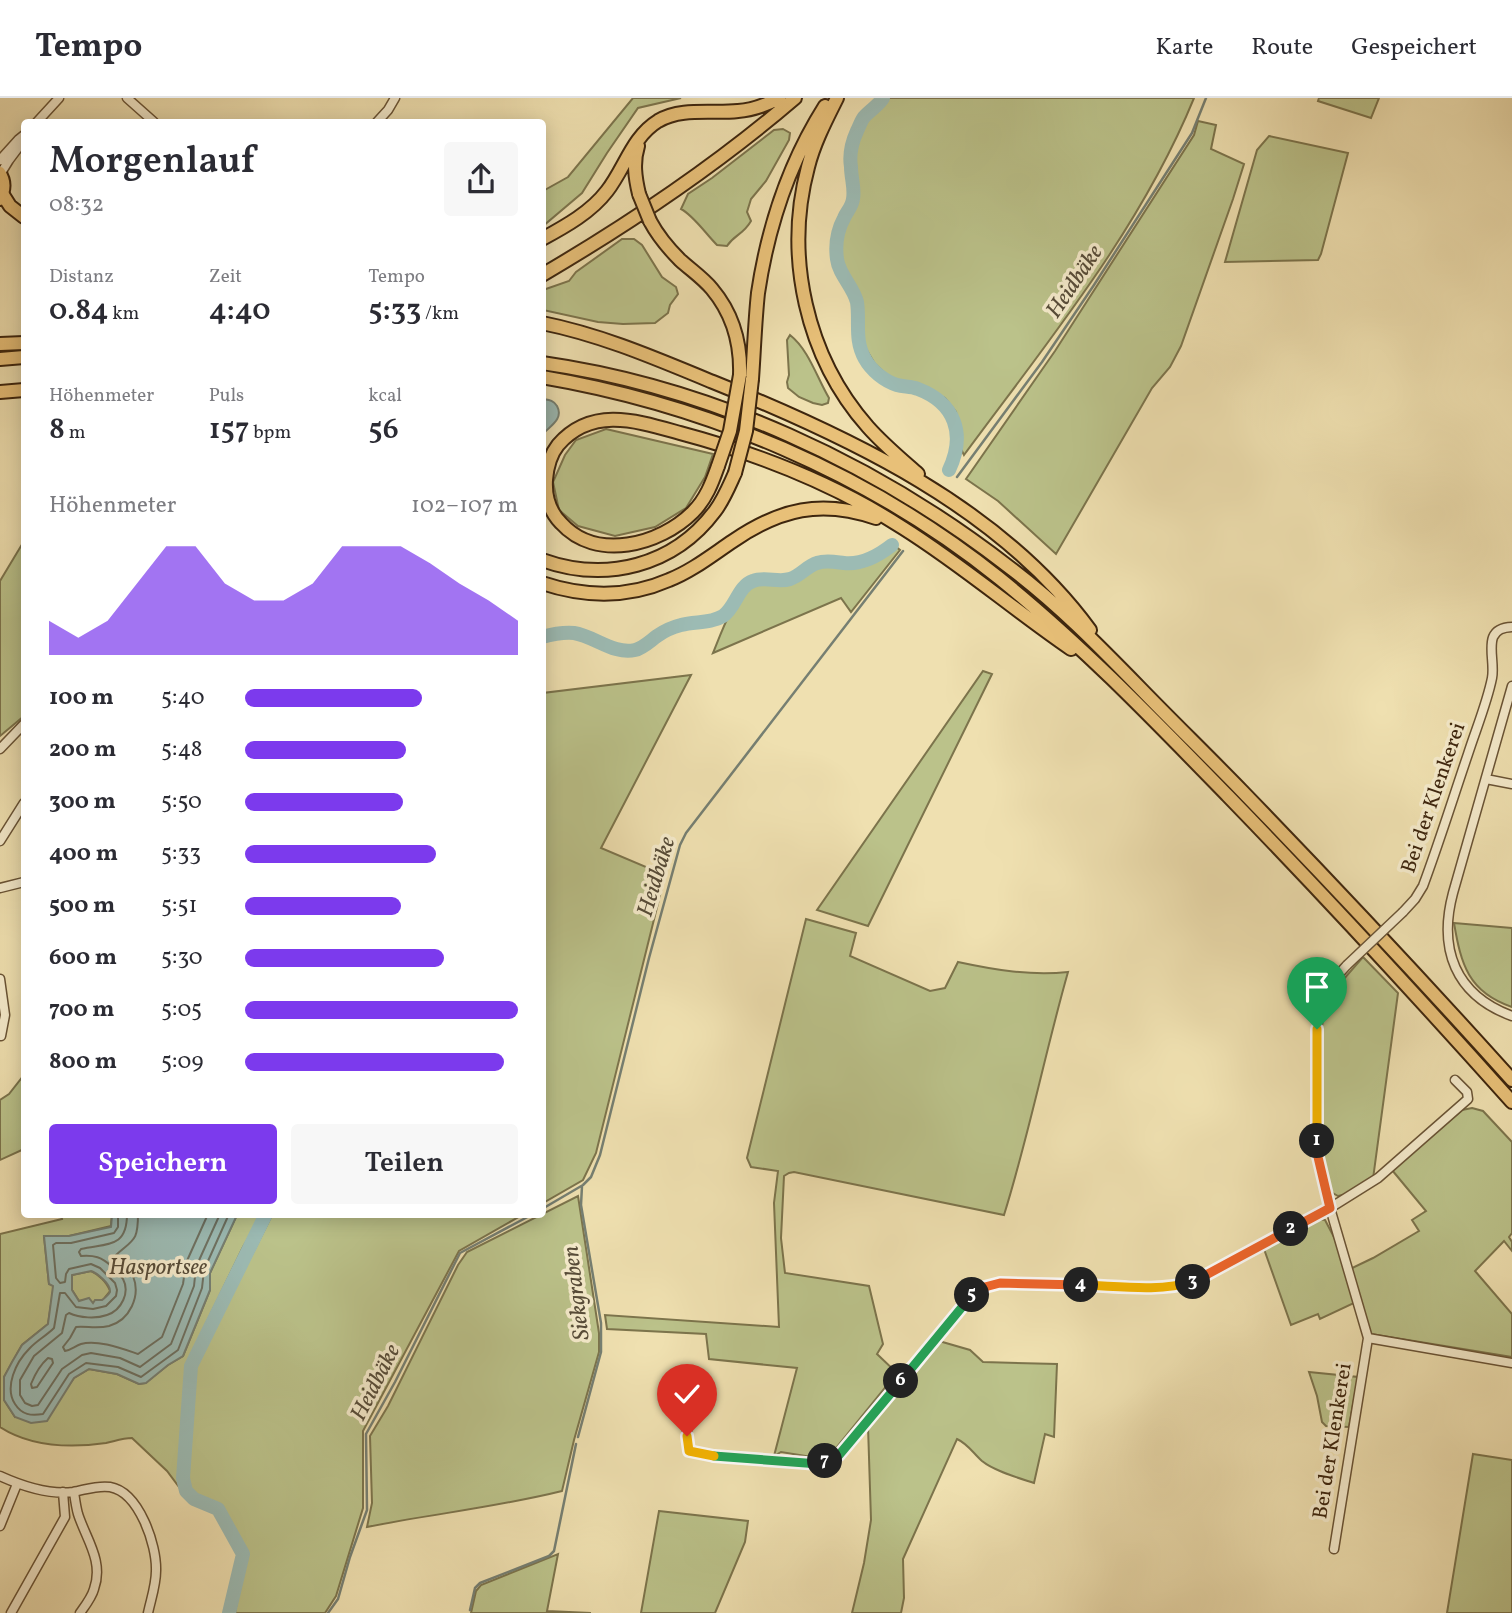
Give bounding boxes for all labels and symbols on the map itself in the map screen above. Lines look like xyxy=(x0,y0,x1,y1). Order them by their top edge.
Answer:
water label: Heidbäke xyxy=(1039,238,1112,325)
street label: Bei der Klenkerei xyxy=(1395,719,1473,877)
water label: Heidbäke xyxy=(630,832,684,921)
pin xyxy=(1287,957,1347,1029)
pin: 1 xyxy=(1300,1124,1334,1158)
pin: 2 xyxy=(1274,1212,1308,1246)
water label: Siekgraben xyxy=(555,1244,599,1342)
water label: Hasportsee xyxy=(109,1252,208,1284)
pin: 3 xyxy=(1176,1264,1210,1300)
pin: 4 xyxy=(1064,1268,1098,1302)
pin: 5 xyxy=(954,1278,990,1312)
water label: Heidbäke xyxy=(343,1339,409,1427)
street label: Bei der Klenkerei xyxy=(1306,1361,1360,1521)
pin xyxy=(657,1364,717,1436)
pin: 6 xyxy=(884,1364,918,1398)
pin: 7 xyxy=(808,1444,842,1478)

